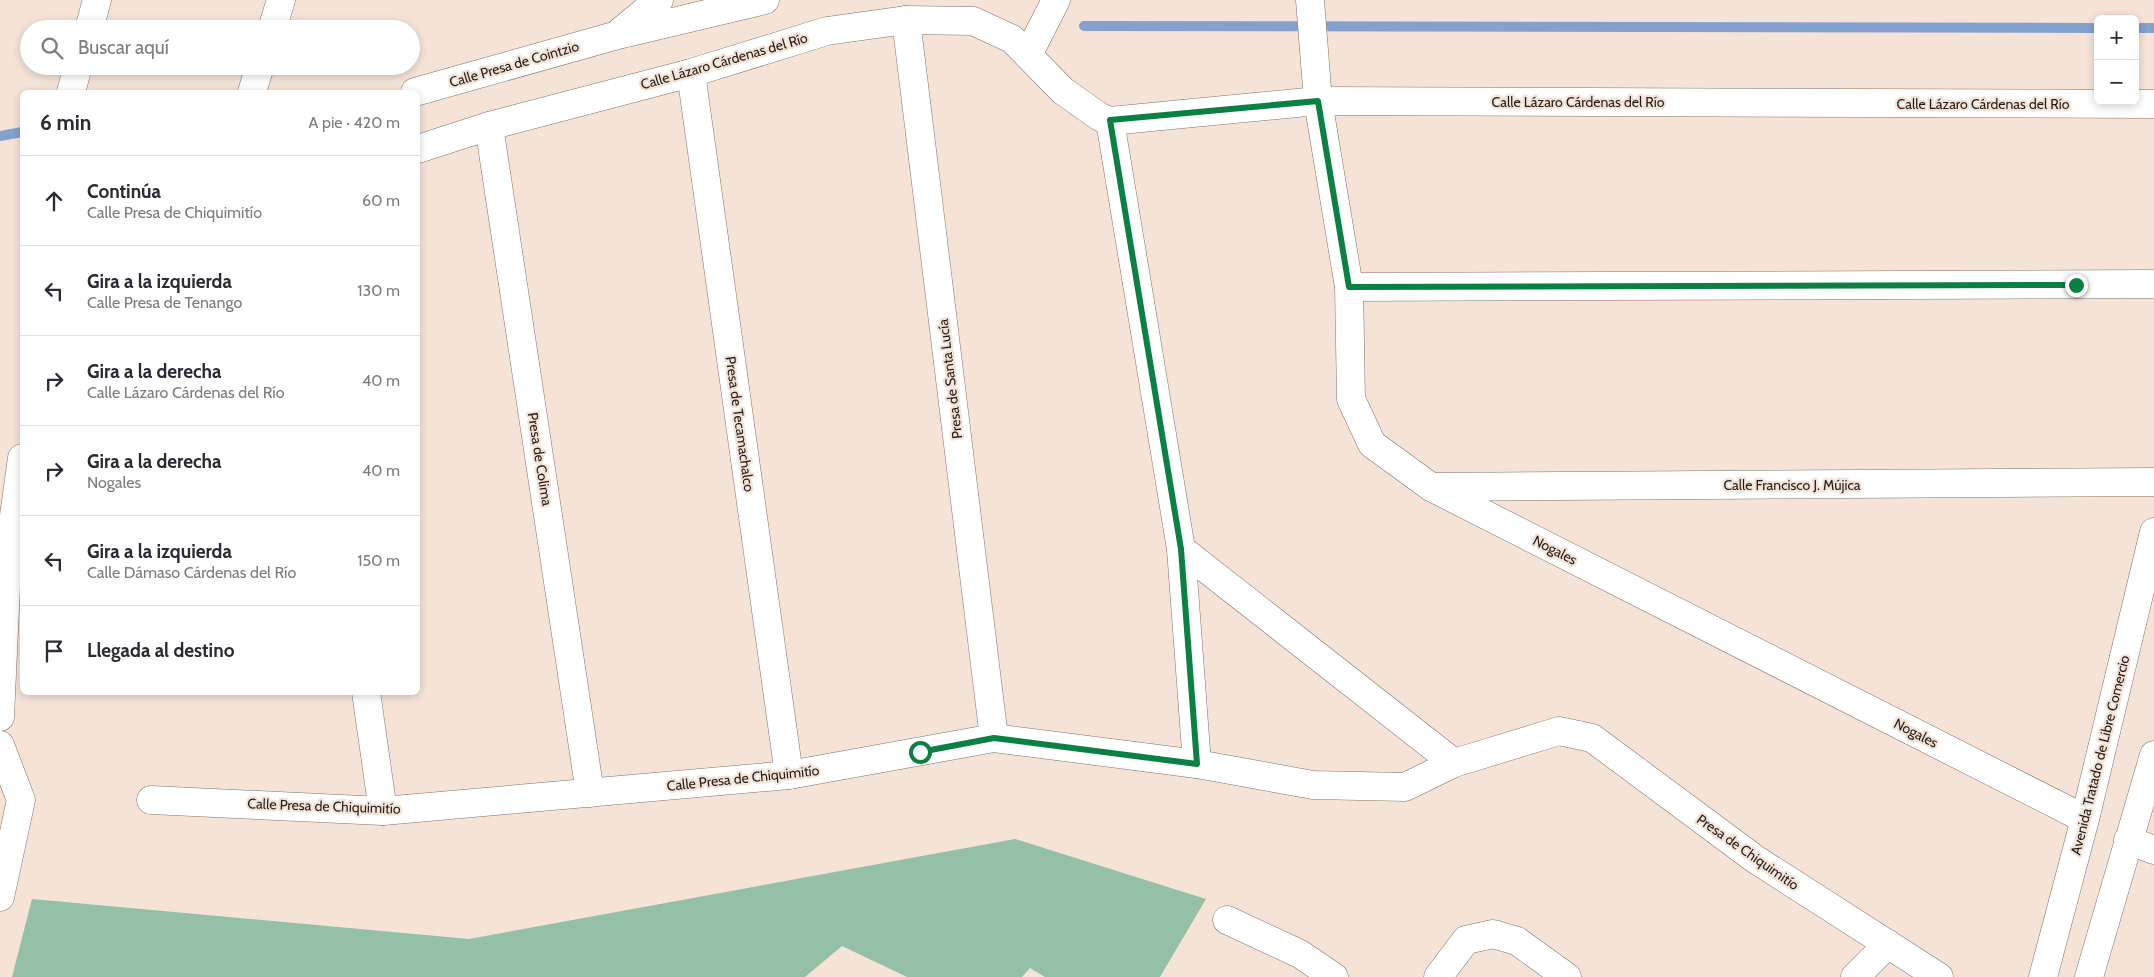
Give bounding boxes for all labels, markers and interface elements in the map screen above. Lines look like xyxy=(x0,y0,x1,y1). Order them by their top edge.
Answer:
map controls xyxy=(2094,15,2139,105)
button: + xyxy=(2094,15,2139,60)
search box xyxy=(20,20,420,75)
street label: Calle Lázaro Cárdenas del Río xyxy=(638,28,810,93)
icon: search xyxy=(38,34,66,62)
text: Buscar aquí xyxy=(78,36,169,59)
street label: Calle Presa de Cointzio xyxy=(447,37,581,91)
button: − xyxy=(2094,60,2139,105)
street label: Calle Lázaro Cárdenas del Río xyxy=(1492,93,1665,111)
street label: Calle Lázaro Cárdenas del Río xyxy=(1897,95,2070,113)
text: 6 min xyxy=(40,110,91,135)
text: A pie · 420 m xyxy=(309,113,400,132)
text: Continúa xyxy=(87,180,161,203)
icon: ahead xyxy=(40,187,68,215)
text: 60 m xyxy=(362,191,400,210)
text: Calle Presa de Chiquimitío xyxy=(87,203,262,222)
text: Gira a la izquierda xyxy=(87,270,232,293)
route end xyxy=(2065,274,2088,297)
icon: left xyxy=(40,277,68,305)
text: 130 m xyxy=(357,281,400,300)
text: Calle Presa de Tenango xyxy=(87,293,242,312)
street label: Presa de Santa Lucía xyxy=(934,318,966,440)
street label: Presa de Tecamachalco xyxy=(722,355,758,493)
text: Gira a la derecha xyxy=(87,360,222,383)
icon: right xyxy=(40,367,68,395)
text: 40 m xyxy=(362,371,400,390)
text: Calle Lázaro Cárdenas del Río xyxy=(87,383,284,402)
street label: Presa de Colima xyxy=(524,411,556,507)
text: Gira a la derecha xyxy=(87,450,222,473)
icon: right xyxy=(40,457,68,485)
text: 40 m xyxy=(362,461,400,480)
text: Nogales xyxy=(87,473,141,492)
street label: Calle Francisco J. Mújica xyxy=(1723,476,1861,494)
street label: Nogales xyxy=(1530,531,1580,569)
text: Gira a la izquierda xyxy=(87,540,232,563)
icon: left xyxy=(40,547,68,575)
text: 150 m xyxy=(357,551,400,570)
text: Calle Dámaso Cárdenas del Río xyxy=(87,563,296,582)
icon: arrive xyxy=(40,637,68,665)
text: Llegada al destino xyxy=(87,639,234,662)
street label: Avenida Tratado de Libre Comercio xyxy=(2066,653,2134,857)
street label: Nogales xyxy=(1891,714,1941,752)
route start xyxy=(909,741,932,764)
street label: Calle Presa de Chiquimitío xyxy=(666,761,820,795)
street label: Calle Presa de Chiquimitío xyxy=(247,794,401,818)
street label: Presa de Chiquimitío xyxy=(1693,810,1803,894)

